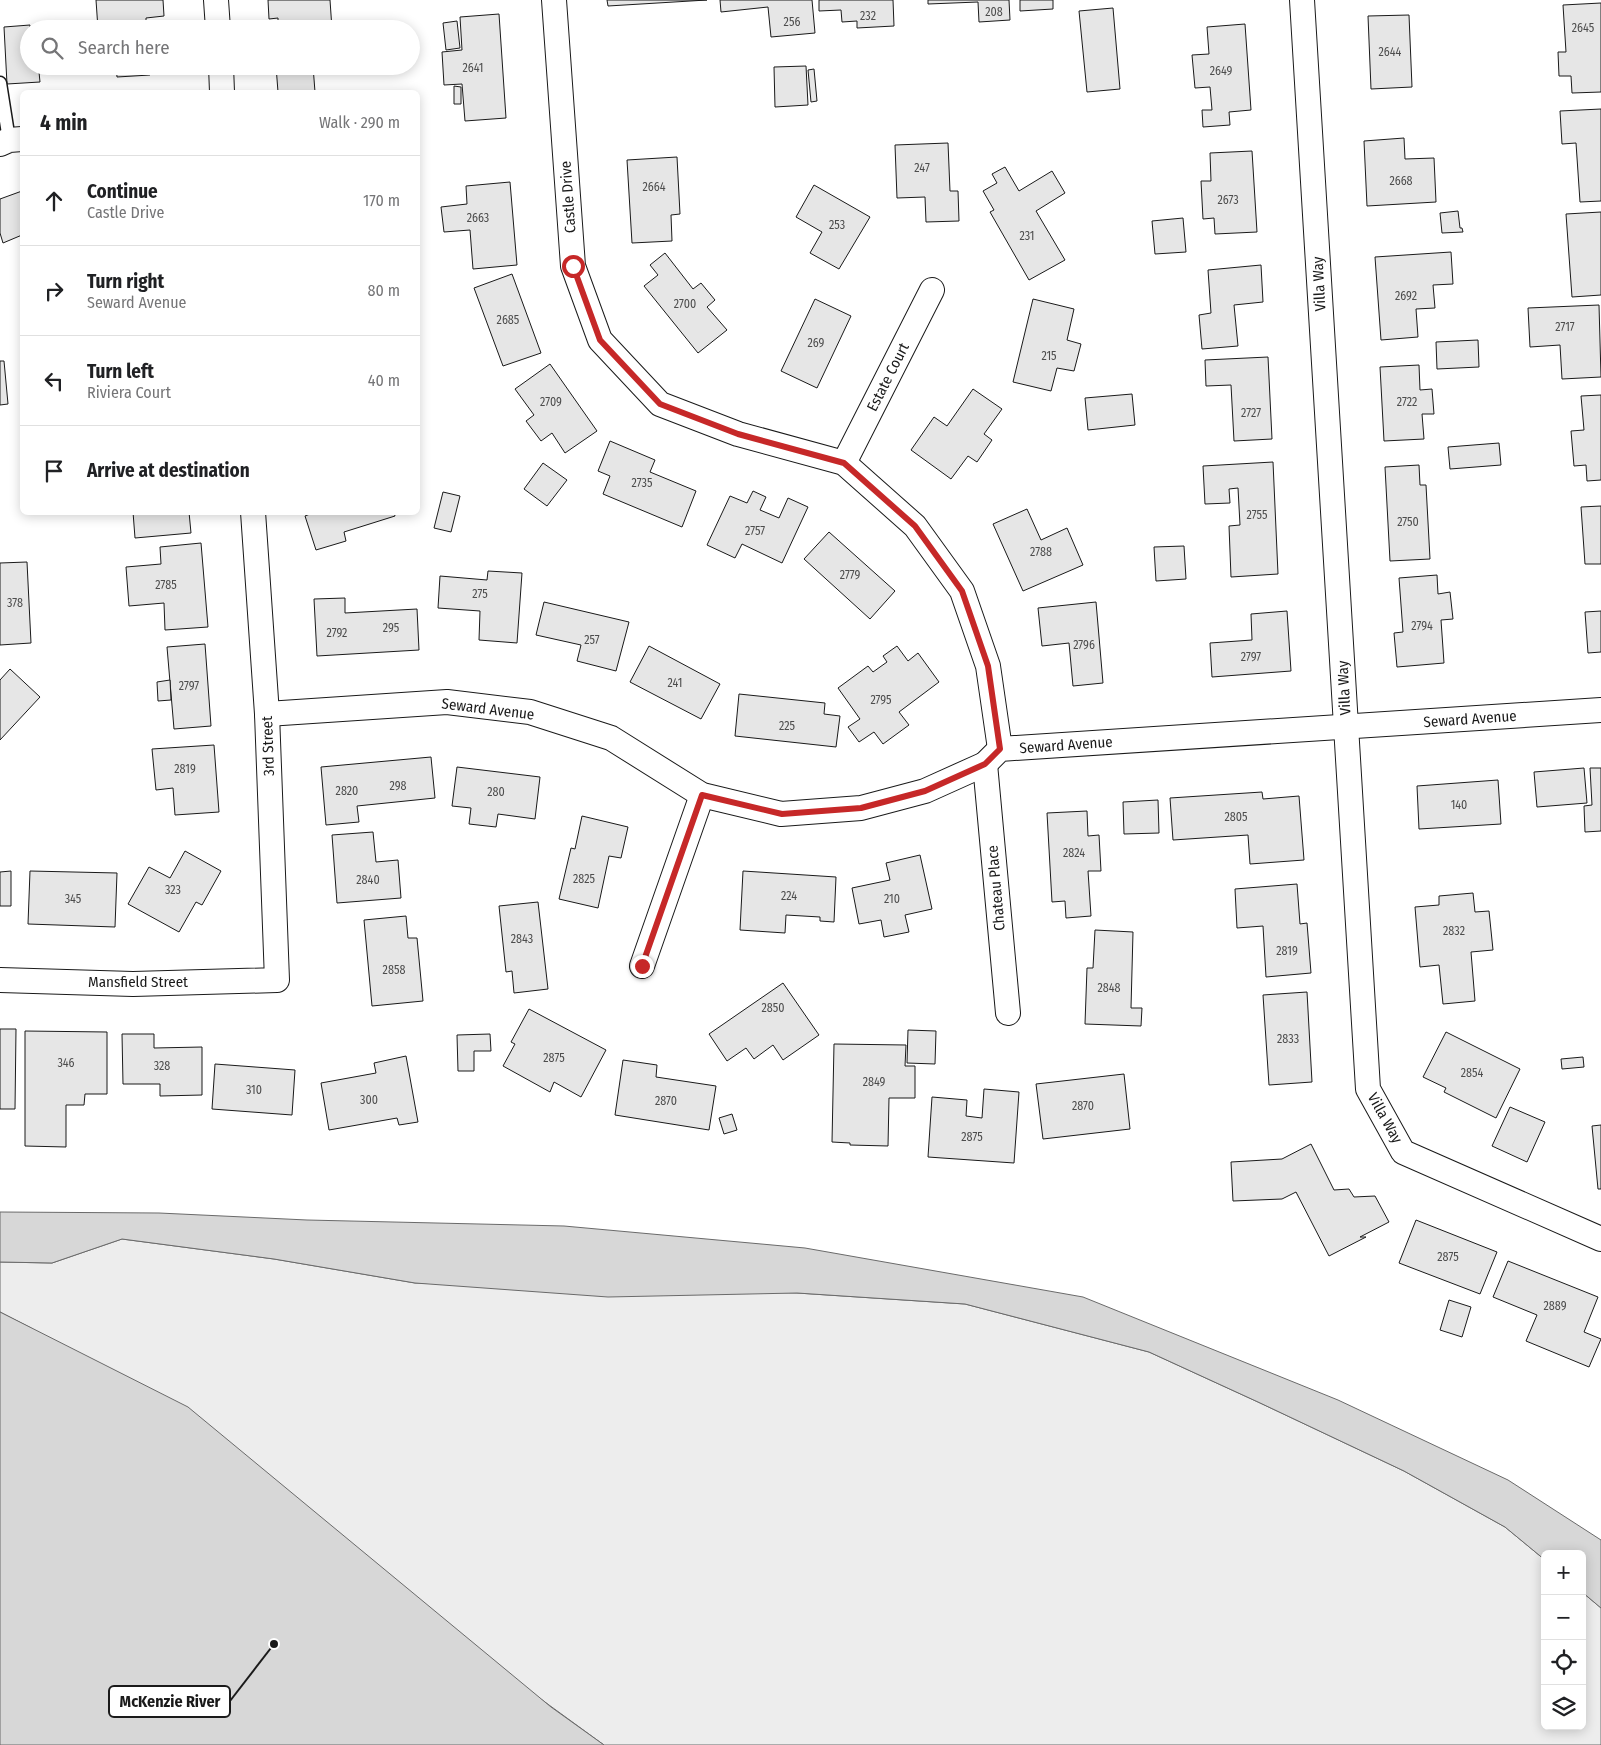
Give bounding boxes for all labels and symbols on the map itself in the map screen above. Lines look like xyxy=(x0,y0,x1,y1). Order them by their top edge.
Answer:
house number: 208 xyxy=(985,5,1003,19)
house number: 232 xyxy=(860,9,876,23)
house number: 256 xyxy=(784,15,800,29)
house number: 2645 xyxy=(1572,21,1595,35)
house number: 2644 xyxy=(1379,45,1402,59)
house number: 2641 xyxy=(462,61,484,75)
house number: 2649 xyxy=(1210,64,1233,78)
street label: Castle Drive xyxy=(556,160,580,234)
house number: 247 xyxy=(914,161,930,175)
house number: 2668 xyxy=(1389,174,1413,188)
house number: 2664 xyxy=(642,180,666,194)
house number: 2673 xyxy=(1217,193,1239,207)
house number: 2663 xyxy=(467,211,489,225)
house number: 253 xyxy=(829,218,845,232)
house number: 231 xyxy=(1019,229,1035,243)
route start xyxy=(562,255,585,278)
street label: Villa Way xyxy=(1309,256,1329,312)
house number: 2692 xyxy=(1395,289,1417,303)
house number: 2700 xyxy=(674,297,696,311)
house number: 2685 xyxy=(497,313,520,327)
house number: 2717 xyxy=(1555,320,1575,334)
house number: 269 xyxy=(808,336,825,350)
street label: Estate Court xyxy=(863,340,913,414)
house number: 215 xyxy=(1041,349,1057,363)
house number: 2709 xyxy=(540,395,562,409)
house number: 2722 xyxy=(1397,395,1417,409)
house number: 2727 xyxy=(1241,406,1261,420)
house number: 2735 xyxy=(632,476,653,490)
house number: 2755 xyxy=(1247,508,1268,522)
house number: 2750 xyxy=(1397,515,1419,529)
house number: 2757 xyxy=(745,524,765,538)
house number: 2788 xyxy=(1030,545,1052,559)
house number: 2779 xyxy=(840,568,860,582)
house number: 2785 xyxy=(155,578,177,592)
house number: 275 xyxy=(472,587,488,601)
house number: 378 xyxy=(7,596,23,610)
house number: 2794 xyxy=(1411,619,1433,633)
house number: 295 xyxy=(383,621,400,635)
house number: 2792 xyxy=(327,626,347,640)
house number: 257 xyxy=(584,633,600,647)
house number: 2796 xyxy=(1073,638,1095,652)
house number: 2797 xyxy=(1241,650,1261,664)
street label: Villa Way xyxy=(1334,660,1354,716)
house number: 241 xyxy=(668,676,682,690)
house number: 2797 xyxy=(179,679,199,693)
house number: 2795 xyxy=(870,693,892,707)
street label: Seward Avenue xyxy=(441,694,535,724)
street label: Seward Avenue xyxy=(1423,707,1517,731)
street label: 3rd Street xyxy=(258,716,278,776)
house number: 225 xyxy=(779,719,796,733)
street label: Seward Avenue xyxy=(1019,733,1113,757)
house number: 2819 xyxy=(174,762,196,776)
house number: 298 xyxy=(389,779,407,793)
house number: 2820 xyxy=(336,784,358,798)
house number: 280 xyxy=(487,785,505,799)
house number: 140 xyxy=(1451,798,1467,812)
house number: 2805 xyxy=(1224,810,1248,824)
street label: Chateau Place xyxy=(983,844,1009,932)
house number: 2824 xyxy=(1063,846,1085,860)
house number: 2825 xyxy=(573,872,595,886)
house number: 2840 xyxy=(356,873,380,887)
house number: 323 xyxy=(165,883,181,897)
house number: 224 xyxy=(781,889,797,903)
house number: 345 xyxy=(65,892,82,906)
house number: 210 xyxy=(884,892,900,906)
house number: 2832 xyxy=(1443,924,1465,938)
house number: 2843 xyxy=(511,932,533,946)
house number: 2819 xyxy=(1276,944,1298,958)
route end xyxy=(631,955,654,978)
house number: 2858 xyxy=(383,963,405,977)
street label: Mansfield Street xyxy=(88,973,188,991)
house number: 2848 xyxy=(1097,981,1121,995)
house number: 2850 xyxy=(761,1001,785,1015)
house number: 2833 xyxy=(1277,1032,1299,1046)
house number: 2875 xyxy=(543,1051,565,1065)
house number: 346 xyxy=(57,1056,75,1070)
house number: 328 xyxy=(154,1059,170,1073)
house number: 2854 xyxy=(1461,1066,1483,1080)
house number: 2849 xyxy=(863,1075,886,1089)
house number: 310 xyxy=(246,1083,262,1097)
street label: Villa Way xyxy=(1364,1090,1406,1147)
house number: 300 xyxy=(360,1093,378,1107)
house number: 2870 xyxy=(655,1094,677,1108)
house number: 2870 xyxy=(1072,1099,1094,1113)
house number: 2875 xyxy=(961,1130,983,1144)
house number: 2875 xyxy=(1437,1250,1459,1264)
house number: 2889 xyxy=(1544,1299,1567,1313)
callout: McKenzie River xyxy=(109,1686,230,1717)
text: McKenzie River xyxy=(120,1692,221,1711)

